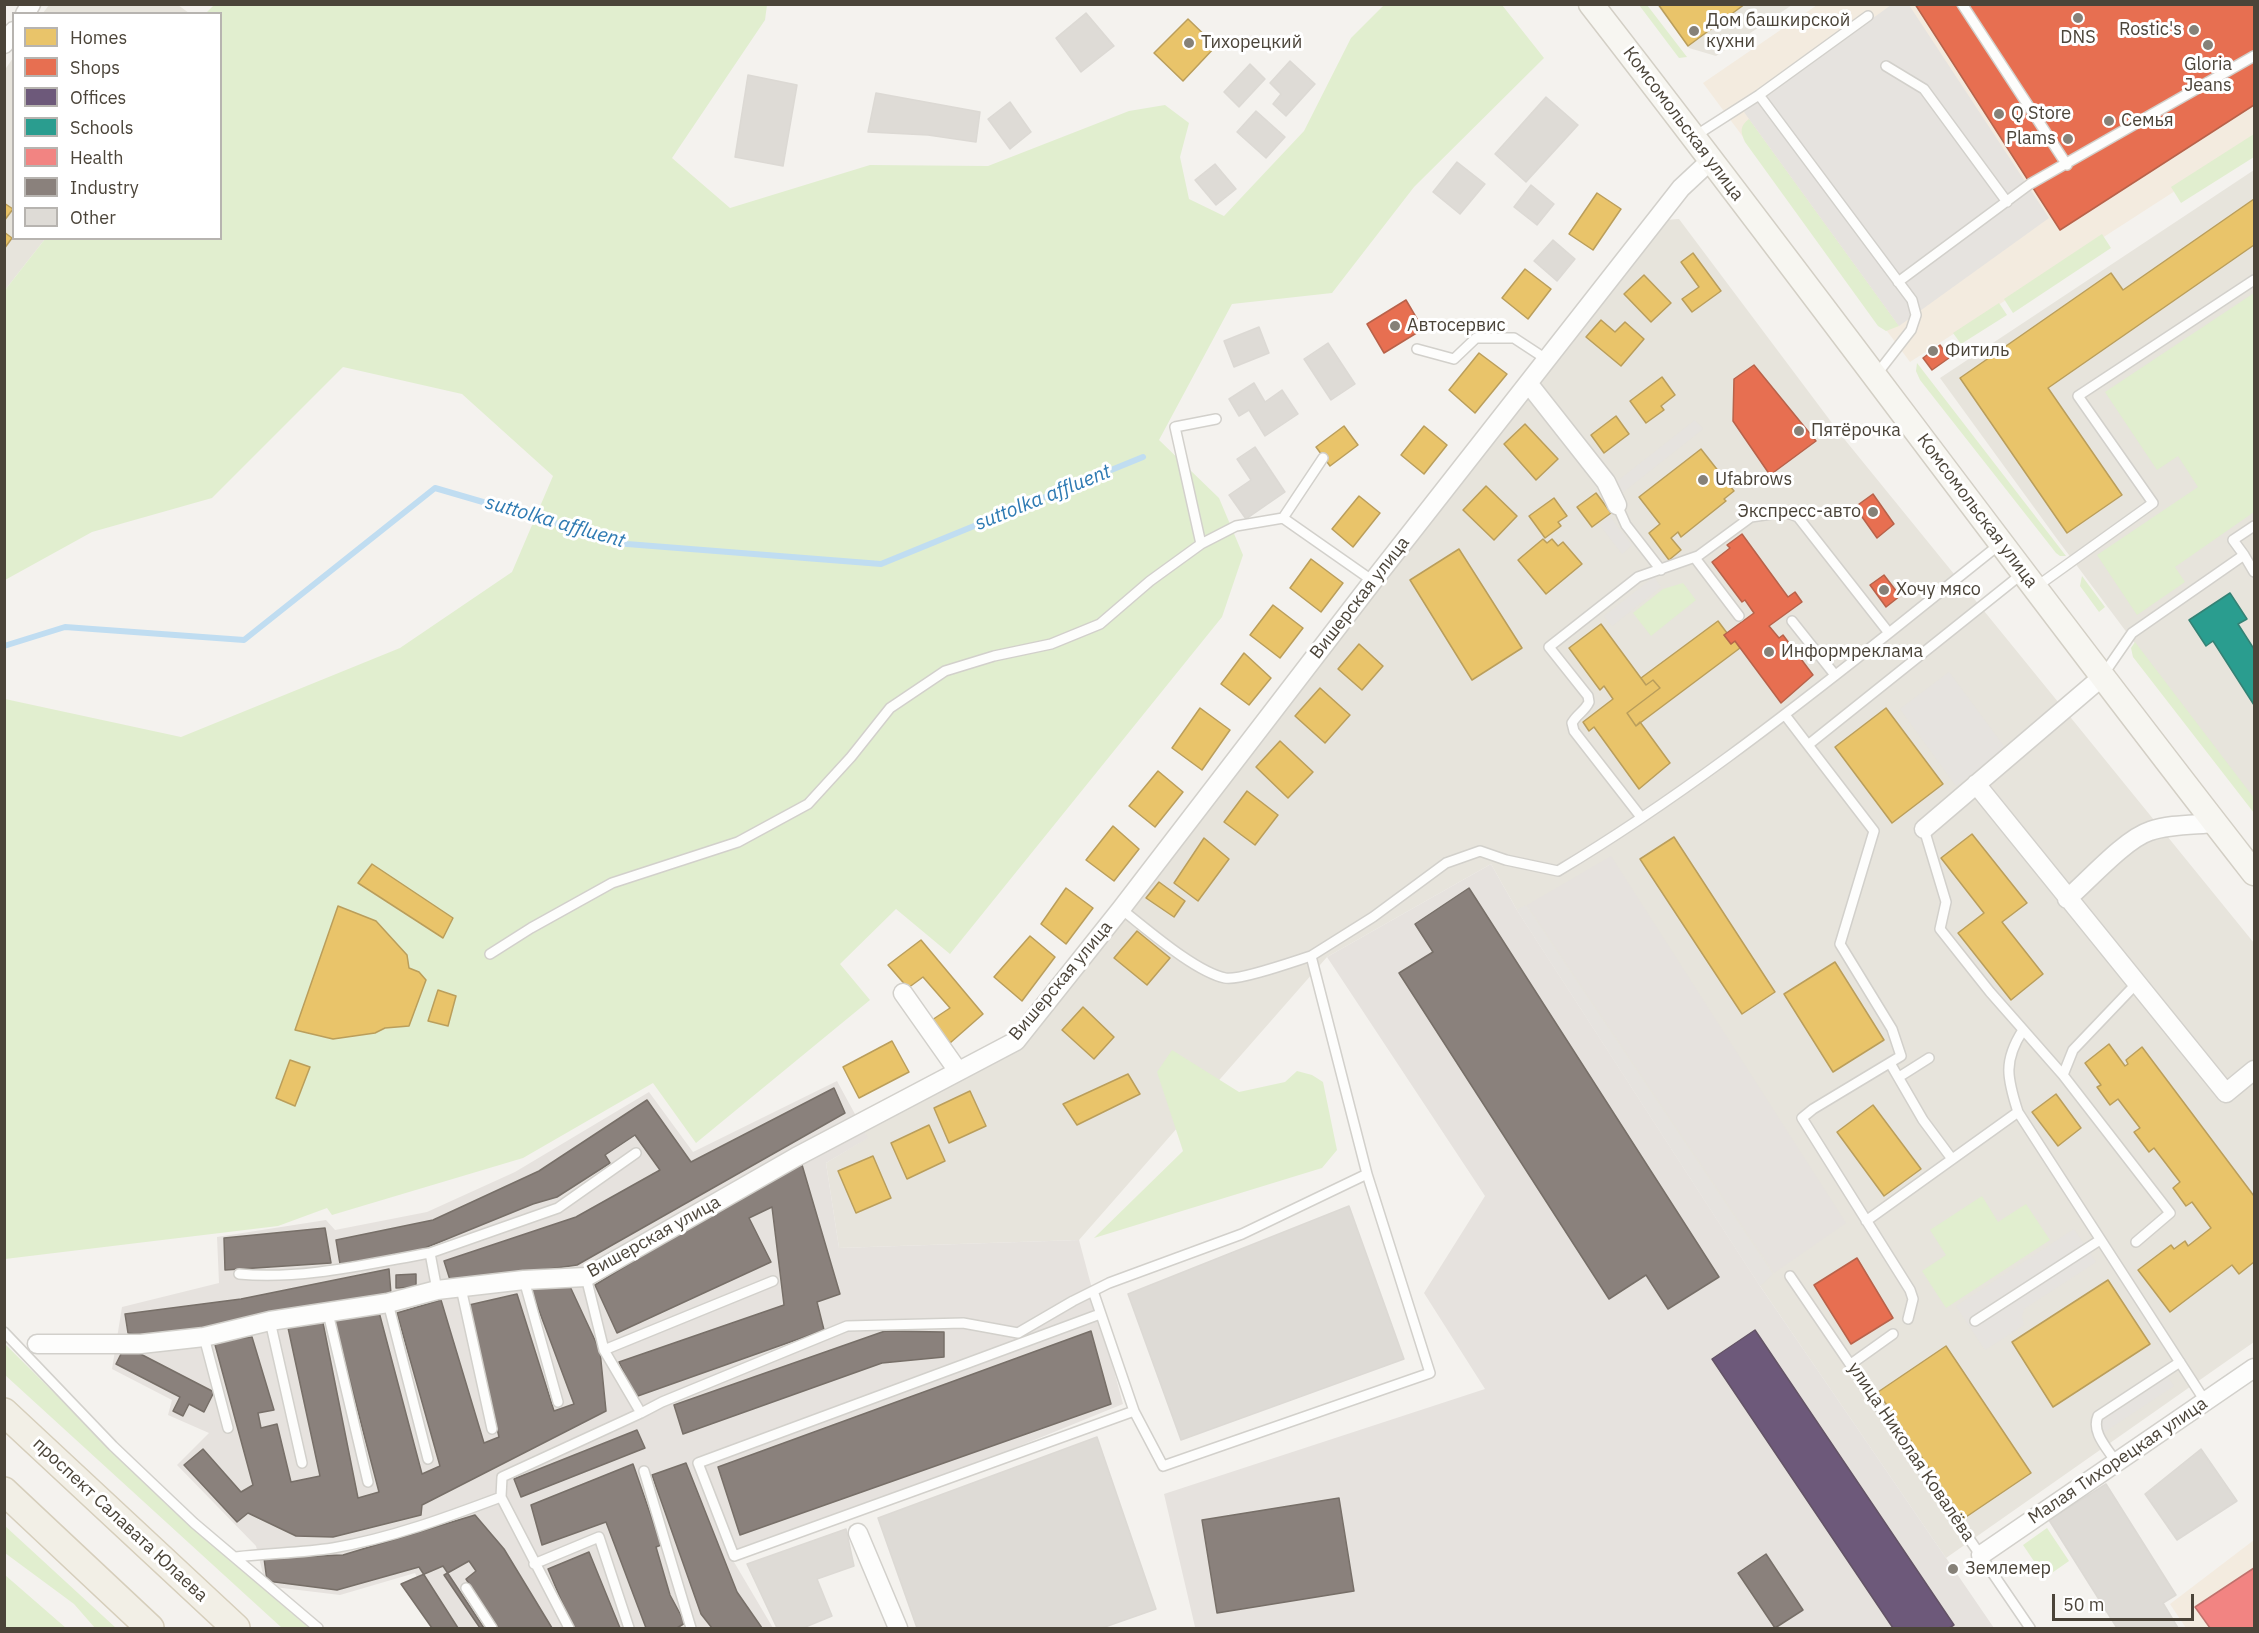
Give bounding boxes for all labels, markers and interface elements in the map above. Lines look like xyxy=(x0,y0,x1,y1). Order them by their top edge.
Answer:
place label: Дом башкирской кухни xyxy=(1706,10,1850,52)
marker: DNS xyxy=(2071,11,2085,25)
legend xyxy=(12,12,222,240)
place label: Rostic's xyxy=(2119,19,2182,41)
marker: Rostic's xyxy=(2187,23,2201,37)
marker: Дом башкирской кухни xyxy=(1687,24,1701,38)
text: Homes xyxy=(70,26,127,49)
place label: DNS xyxy=(2060,27,2096,49)
place label: Тихорецкий xyxy=(1201,32,1302,54)
marker: Тихорецкий xyxy=(1182,36,1196,50)
marker: Gloria Jeans xyxy=(2201,38,2215,52)
street label: Комсомольская улица xyxy=(1618,43,1748,205)
place label: Gloria Jeans xyxy=(2184,54,2232,97)
text: Shops xyxy=(70,56,120,79)
text: Offices xyxy=(70,86,126,109)
place label: Q Store xyxy=(2011,103,2071,125)
marker: Q Store xyxy=(1992,107,2006,121)
place label: Семья xyxy=(2121,110,2174,132)
marker: Семья xyxy=(2102,114,2116,128)
text: Schools xyxy=(70,116,134,139)
place label: Plams xyxy=(2006,128,2056,150)
marker: Plams xyxy=(2061,132,2075,146)
text: Health xyxy=(70,146,124,169)
text: Industry xyxy=(70,176,139,199)
text: Other xyxy=(70,206,116,229)
place label: Автосервис xyxy=(1407,315,1506,337)
marker: Автосервис xyxy=(1388,319,1402,333)
place label: Фитиль xyxy=(1945,340,2009,362)
marker: Фитиль xyxy=(1926,344,1940,358)
place label: Пятёрочка xyxy=(1811,420,1901,442)
marker: Пятёрочка xyxy=(1792,424,1806,438)
street label: Комсомольская улица xyxy=(1912,430,2042,592)
water label: suttolka affluent xyxy=(972,460,1114,536)
place label: Ufabrows xyxy=(1715,469,1792,491)
marker: Ufabrows xyxy=(1696,473,1710,487)
water label: suttolka affluent xyxy=(482,491,628,553)
place label: Экспресс-авто xyxy=(1737,501,1861,523)
marker: Экспресс-авто xyxy=(1866,505,1880,519)
street label: Вишерская улица xyxy=(1306,533,1414,663)
place label: Хочу мясо xyxy=(1896,579,1981,601)
marker: Хочу мясо xyxy=(1877,583,1891,597)
place label: Информреклама xyxy=(1781,641,1923,663)
marker: Информреклама xyxy=(1762,645,1776,659)
street label: Вишерская улица xyxy=(1005,917,1117,1045)
street label: Вишерская улица xyxy=(584,1191,724,1283)
street label: улица Николая Ковалёва xyxy=(1843,1358,1979,1546)
street label: Малая Тихорецкая улица xyxy=(2024,1393,2212,1529)
street label: проспект Салавата Юлаева xyxy=(28,1433,212,1607)
place label: Землемер xyxy=(1965,1558,2051,1580)
marker: Землемер xyxy=(1946,1562,1960,1576)
scale bar xyxy=(2055,1582,2198,1620)
text: 50 m xyxy=(2063,1593,2105,1616)

